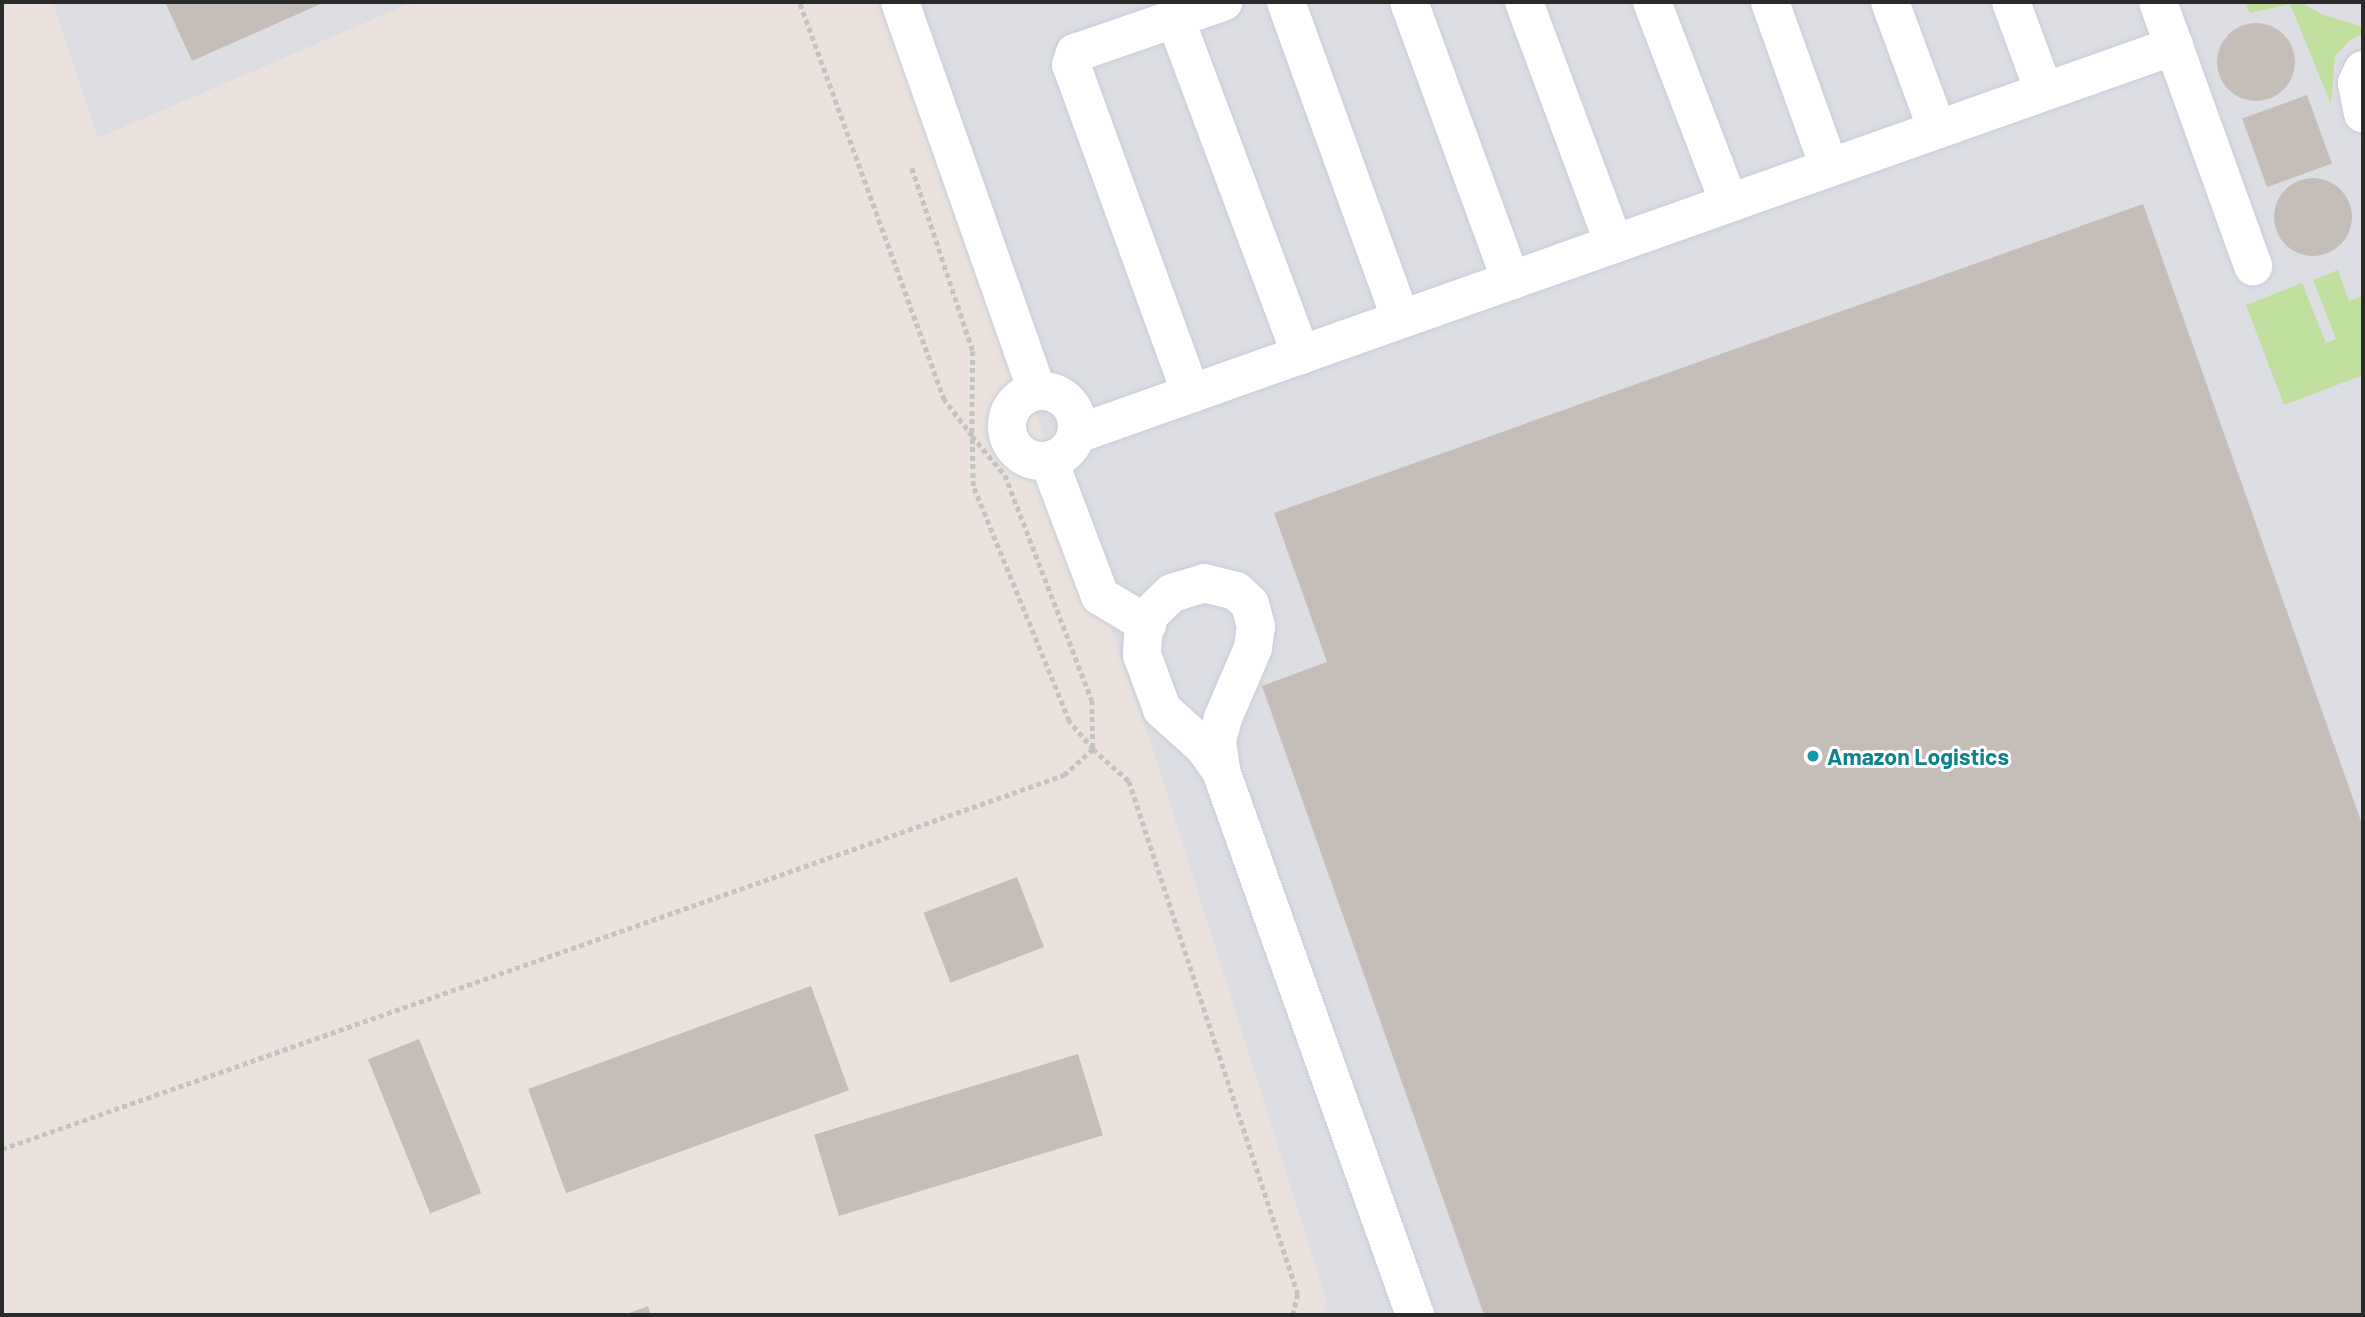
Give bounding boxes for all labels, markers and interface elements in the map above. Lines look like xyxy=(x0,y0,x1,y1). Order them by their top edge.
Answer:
place label: Amazon Logistics xyxy=(1827,742,2009,770)
marker: Amazon Logistics xyxy=(1805,748,1821,764)

